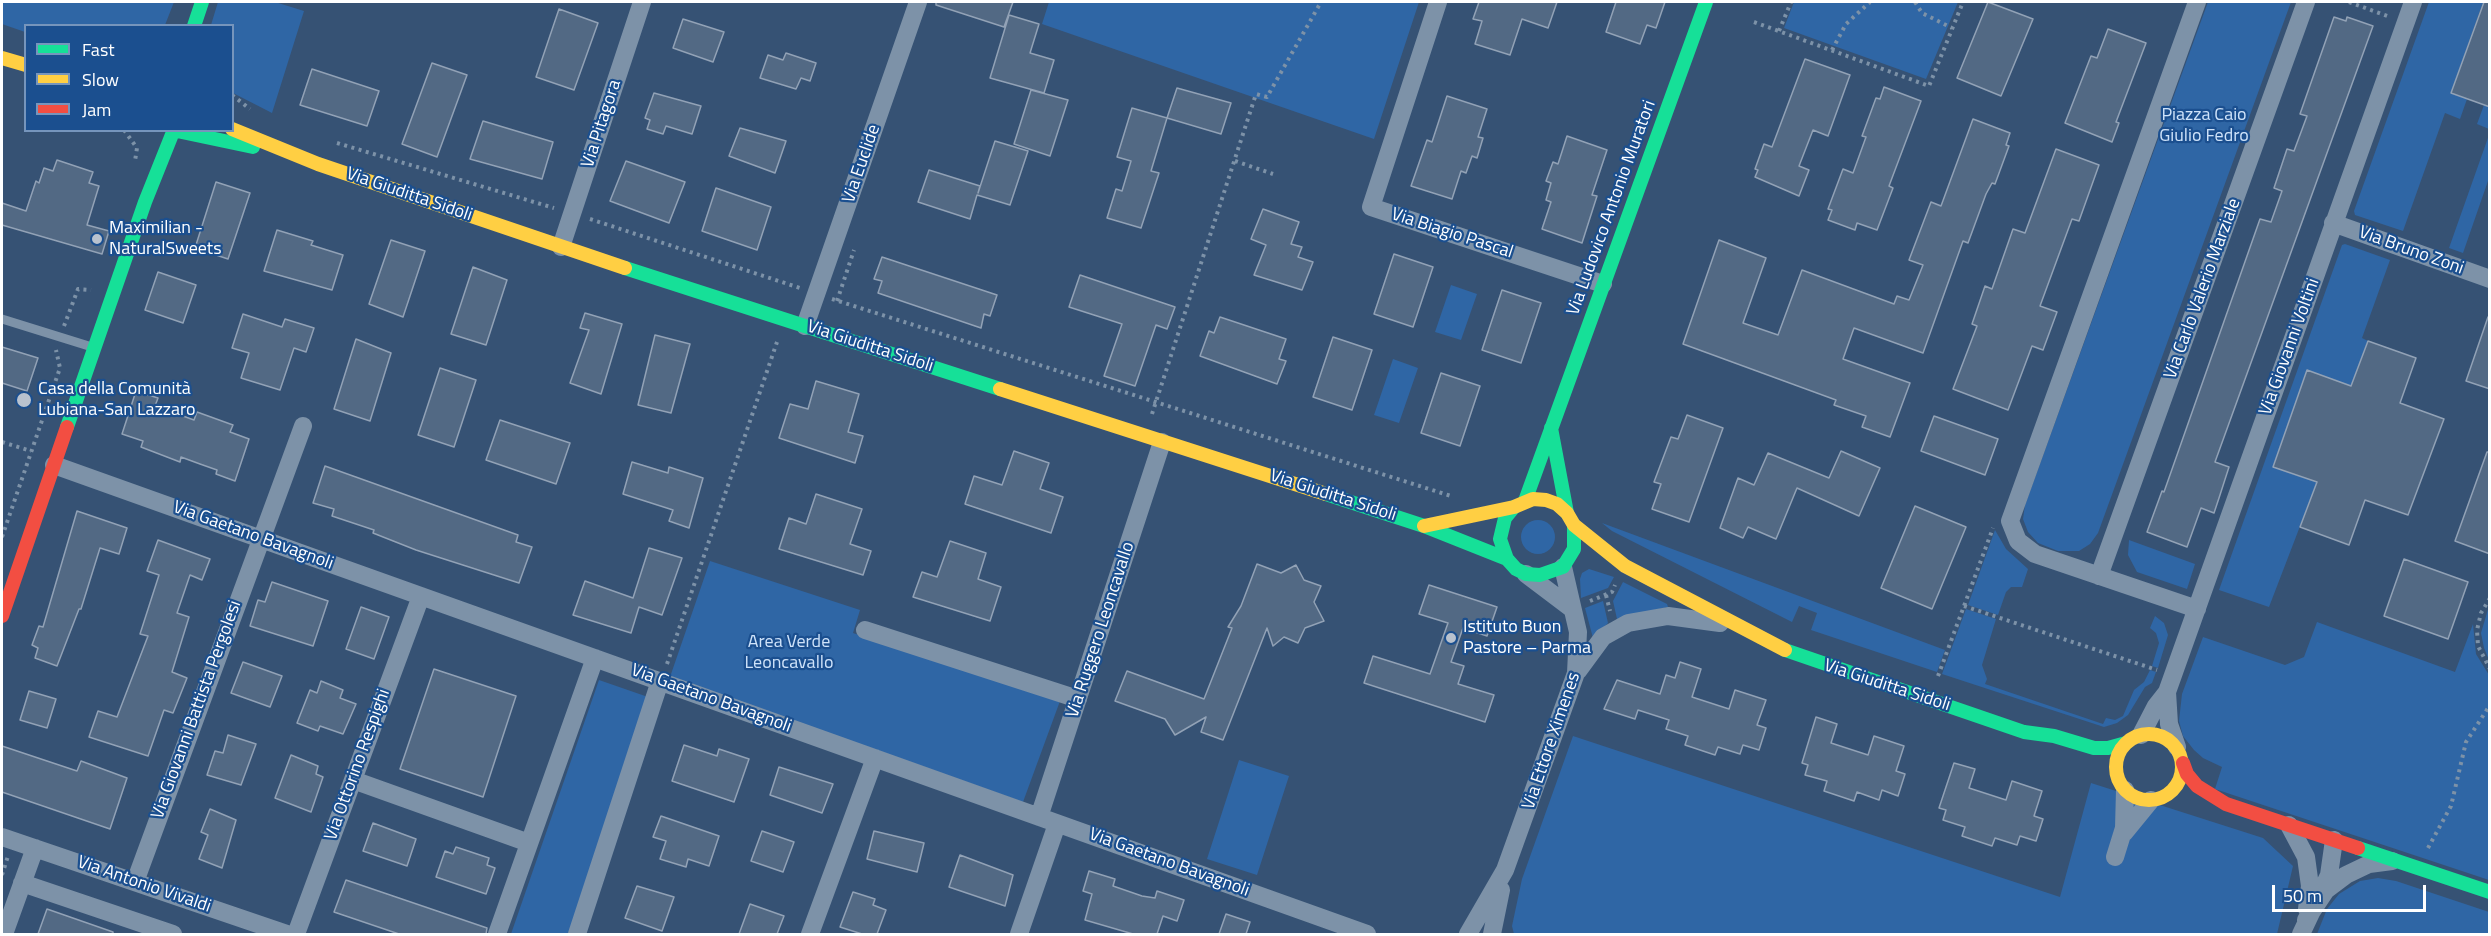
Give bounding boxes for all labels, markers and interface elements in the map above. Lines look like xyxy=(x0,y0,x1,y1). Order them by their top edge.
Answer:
legend xyxy=(24,24,234,132)
text: Fast xyxy=(82,36,115,63)
text: Slow xyxy=(82,66,119,93)
street label: Via Pitagora xyxy=(578,77,626,171)
text: Jam xyxy=(82,96,111,123)
street label: Via Ludovico Antonio Muratori xyxy=(1563,98,1661,318)
park label: Piazza Caio Giulio Fedro xyxy=(2159,105,2249,148)
street label: Via Euclide xyxy=(839,122,885,206)
street label: Via Giuditta Sidoli xyxy=(343,163,475,227)
street label: Via Carlo Valerio Marziale xyxy=(2160,196,2246,382)
street label: Via Biagio Pascal xyxy=(1388,204,1516,264)
place label: Maximilian - NaturalSweets xyxy=(109,218,221,260)
street label: Via Bruno Zoni xyxy=(2356,222,2466,280)
marker: Maximilian - NaturalSweets xyxy=(90,232,104,246)
street label: Via Giovanni Voltini xyxy=(2255,276,2325,418)
street label: Via Giuditta Sidoli xyxy=(804,316,936,378)
place label: Casa della Comunità Lubiana-San Lazzaro xyxy=(38,379,196,422)
marker: Casa della Comunità Lubiana-San Lazzaro xyxy=(15,391,33,409)
street label: Via Giuditta Sidoli xyxy=(1267,465,1399,527)
street label: Via Gaetano Bavagnoli xyxy=(170,497,336,575)
street label: Via Ruggero Leoncavallo xyxy=(1062,539,1140,721)
street label: Via Giovanni Battista Pergolesi xyxy=(147,598,247,822)
place label: Istituto Buon Pastore – Parma xyxy=(1463,617,1591,660)
marker: Istituto Buon Pastore – Parma xyxy=(1444,631,1458,645)
park label: Area Verde Leoncavallo xyxy=(745,632,833,674)
street label: Via Giuditta Sidoli xyxy=(1821,655,1953,717)
street label: Via Gaetano Bavagnoli xyxy=(628,660,794,738)
street label: Via Ettore Ximenes xyxy=(1518,670,1586,812)
street label: Via Ottorino Respighi xyxy=(321,686,395,844)
street label: Via Gaetano Bavagnoli xyxy=(1086,824,1252,902)
street label: Via Antonio Vivaldi xyxy=(74,852,214,918)
scale bar xyxy=(2275,873,2430,911)
text: 50 m xyxy=(2283,882,2322,909)

